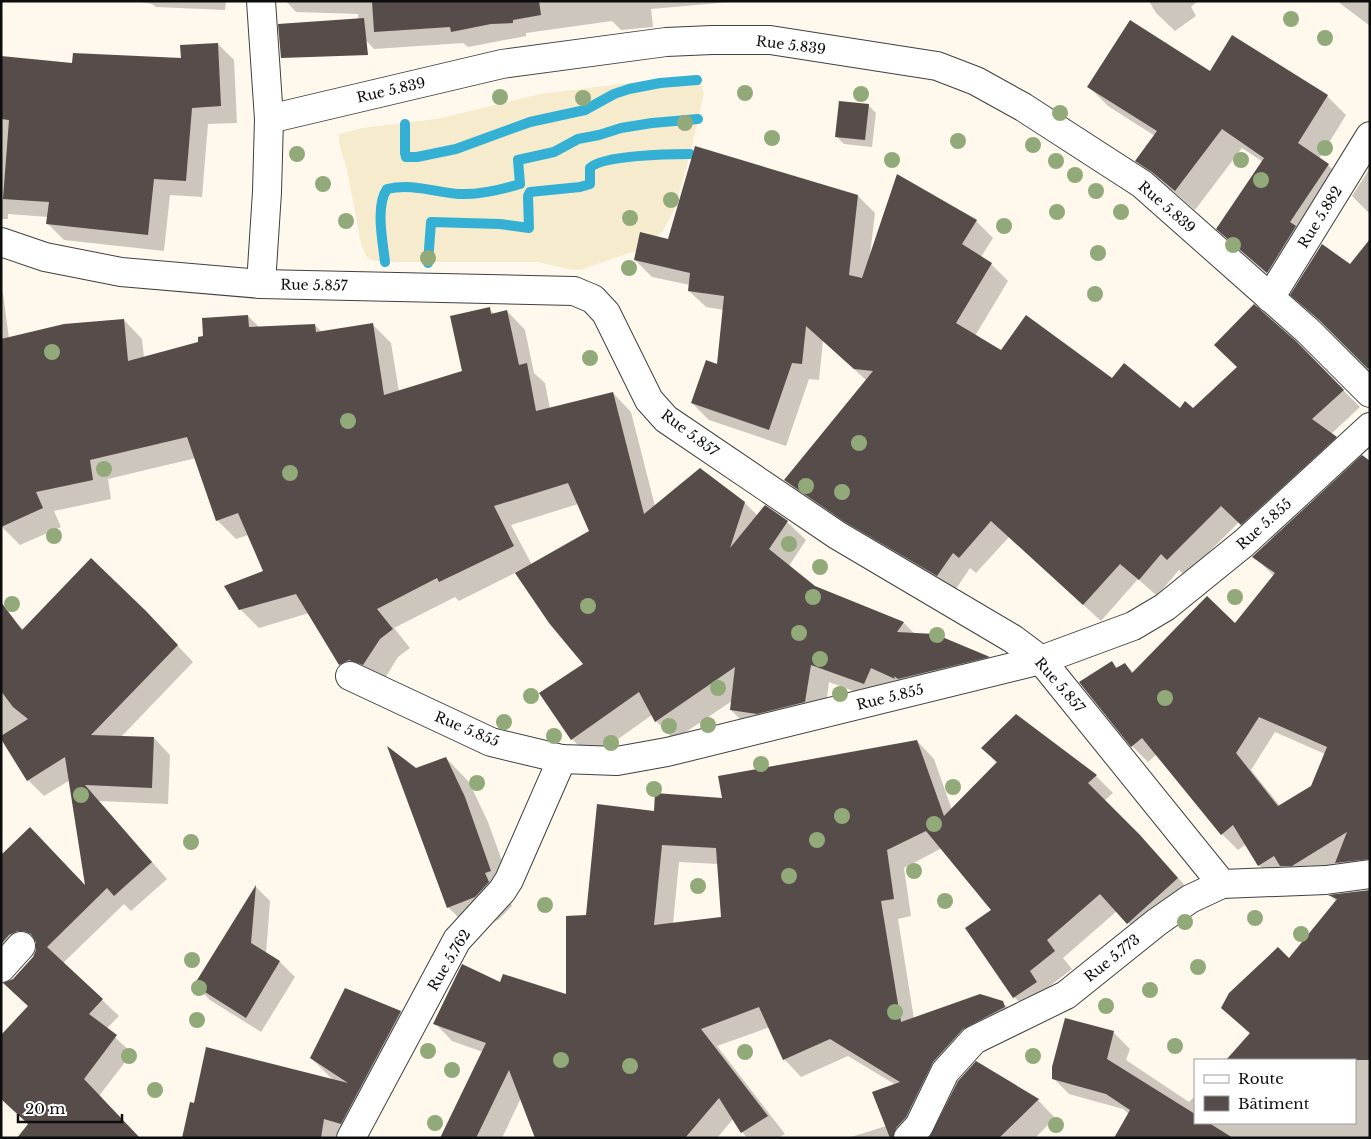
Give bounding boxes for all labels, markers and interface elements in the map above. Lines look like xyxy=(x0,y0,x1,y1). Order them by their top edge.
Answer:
street label: Rue 5.839 xyxy=(755,32,827,58)
street label: Rue 5.839 xyxy=(355,73,427,107)
street label: Rue 5.839 xyxy=(1135,177,1199,237)
street label: Rue 5.882 xyxy=(1294,183,1346,251)
street label: Rue 5.857 xyxy=(280,275,349,295)
street label: Rue 5.857 xyxy=(658,406,723,461)
street label: Rue 5.855 xyxy=(1233,494,1295,554)
street label: Rue 5.857 xyxy=(1031,654,1090,717)
street label: Rue 5.855 xyxy=(855,680,925,714)
street label: Rue 5.855 xyxy=(432,707,502,751)
street label: Rue 5.762 xyxy=(424,926,474,994)
street label: Rue 5.773 xyxy=(1080,930,1144,986)
legend xyxy=(1194,1059,1356,1124)
text: Route xyxy=(1238,1069,1284,1088)
scale bar xyxy=(18,1092,121,1124)
text: Bâtiment xyxy=(1238,1094,1310,1113)
text: 20 m xyxy=(25,1099,65,1118)

